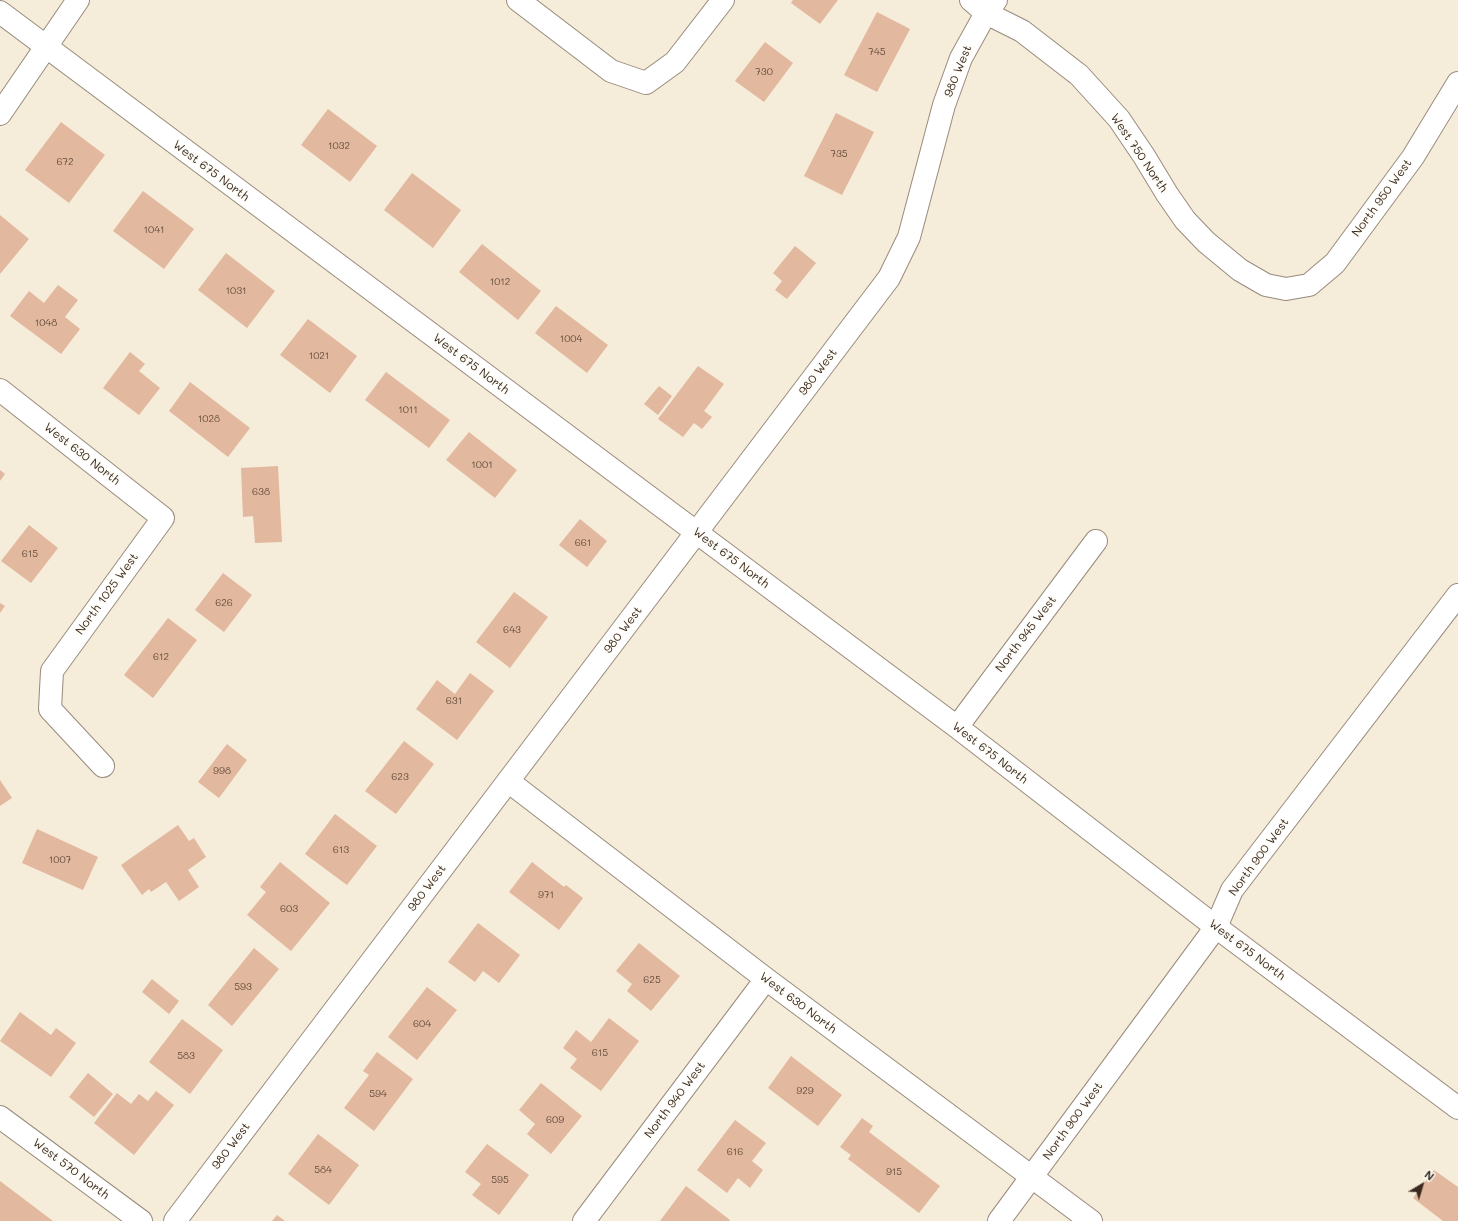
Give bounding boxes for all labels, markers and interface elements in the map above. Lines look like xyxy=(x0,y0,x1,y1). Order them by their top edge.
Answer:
street label: 980 West xyxy=(941,43,975,99)
house number: 745 xyxy=(868,46,886,58)
house number: 730 xyxy=(755,66,773,78)
street label: West 750 North xyxy=(1107,111,1171,195)
street label: West 675 North xyxy=(170,138,252,204)
house number: 1032 xyxy=(328,140,350,152)
house number: 735 xyxy=(830,148,848,160)
house number: 672 xyxy=(56,156,74,168)
street label: North 950 West xyxy=(1349,156,1415,240)
house number: 1041 xyxy=(144,224,164,236)
house number: 1012 xyxy=(490,276,510,288)
house number: 1031 xyxy=(226,285,246,297)
house number: 1048 xyxy=(35,317,57,329)
street label: West 675 North xyxy=(430,331,512,397)
house number: 1004 xyxy=(560,333,582,345)
street label: 980 West xyxy=(796,346,840,398)
house number: 1021 xyxy=(309,350,329,362)
house number: 1011 xyxy=(398,404,418,416)
house number: 1028 xyxy=(198,413,220,425)
street label: West 630 North xyxy=(41,420,123,488)
house number: 1001 xyxy=(471,459,493,471)
house number: 638 xyxy=(252,486,270,498)
street label: West 675 North xyxy=(690,525,772,591)
house number: 661 xyxy=(575,537,591,549)
house number: 615 xyxy=(22,548,38,560)
street label: North 1025 West xyxy=(73,550,141,638)
street label: North 945 West xyxy=(993,593,1059,675)
house number: 626 xyxy=(215,597,233,609)
street label: 980 West xyxy=(601,604,645,656)
house number: 643 xyxy=(503,624,521,636)
house number: 612 xyxy=(153,651,169,663)
house number: 631 xyxy=(446,695,462,707)
street label: West 675 North xyxy=(949,719,1031,787)
house number: 998 xyxy=(213,765,231,777)
house number: 623 xyxy=(391,771,409,783)
street label: North 900 West xyxy=(1226,815,1292,899)
house number: 613 xyxy=(333,844,349,856)
house number: 1007 xyxy=(49,854,71,866)
street label: 980 West xyxy=(405,862,449,914)
house number: 971 xyxy=(538,889,554,901)
house number: 603 xyxy=(280,903,298,915)
street label: West 675 North xyxy=(1206,917,1288,983)
street label: West 630 North xyxy=(757,969,839,1037)
house number: 625 xyxy=(643,974,661,986)
house number: 593 xyxy=(234,981,252,993)
house number: 604 xyxy=(413,1018,431,1030)
house number: 615 xyxy=(592,1047,608,1059)
house number: 583 xyxy=(177,1050,195,1062)
street label: North 940 West xyxy=(641,1059,709,1141)
street label: North 900 West xyxy=(1040,1079,1106,1163)
house number: 929 xyxy=(796,1085,814,1097)
house number: 594 xyxy=(369,1088,387,1100)
house number: 609 xyxy=(546,1114,564,1126)
street label: 980 West xyxy=(209,1120,253,1172)
street label: West 570 North xyxy=(30,1136,112,1202)
house number: 616 xyxy=(727,1146,743,1158)
house number: 584 xyxy=(314,1164,332,1176)
north arrow xyxy=(1402,1165,1442,1205)
house number: 915 xyxy=(886,1166,902,1178)
text: N xyxy=(1422,1167,1438,1184)
house number: 595 xyxy=(491,1174,509,1186)

